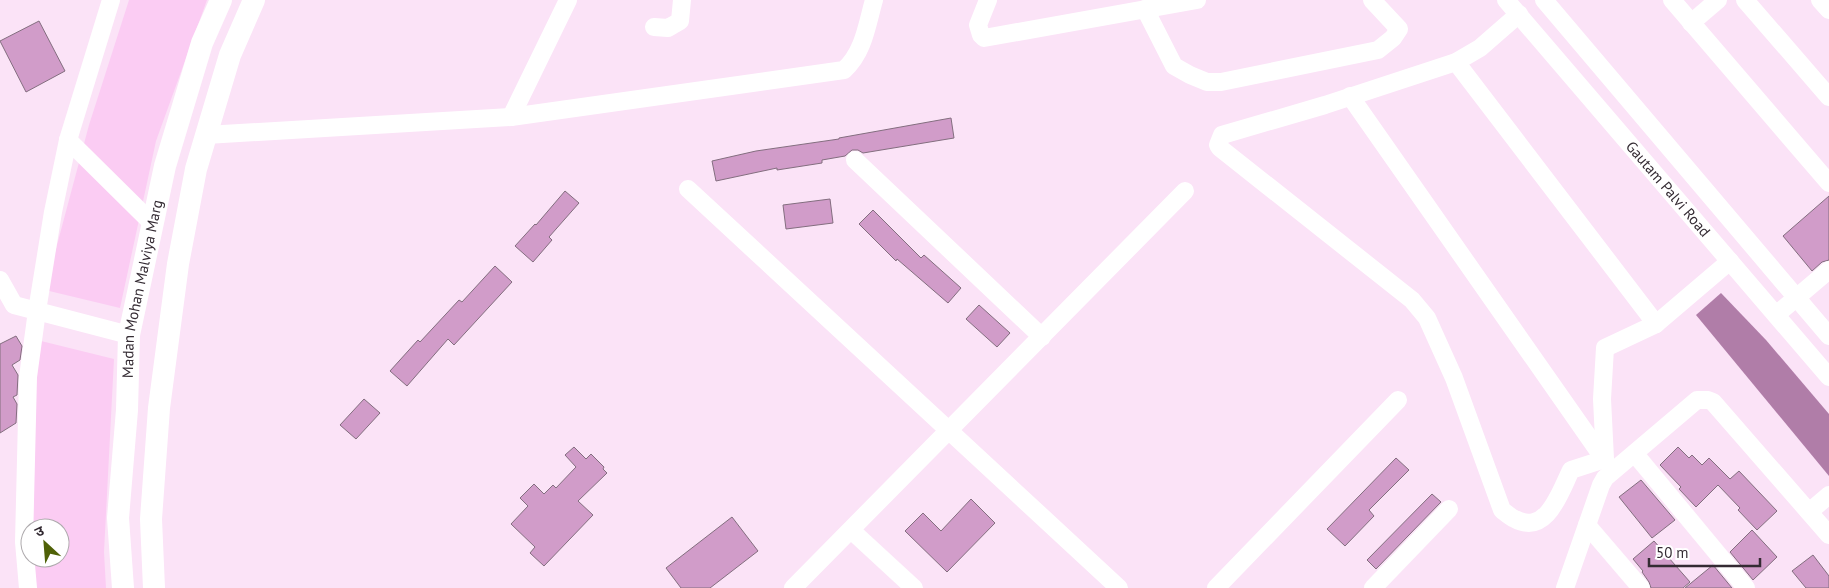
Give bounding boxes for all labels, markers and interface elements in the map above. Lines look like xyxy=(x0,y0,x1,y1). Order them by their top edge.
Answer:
street label: Gautam Palvi Road xyxy=(1622,137,1715,241)
street label: Madan Mohan Malviya Marg xyxy=(118,198,167,378)
north arrow xyxy=(20,518,70,568)
text: उ xyxy=(32,521,48,541)
scale bar xyxy=(1649,536,1760,568)
text: 50 m xyxy=(1656,543,1689,562)

